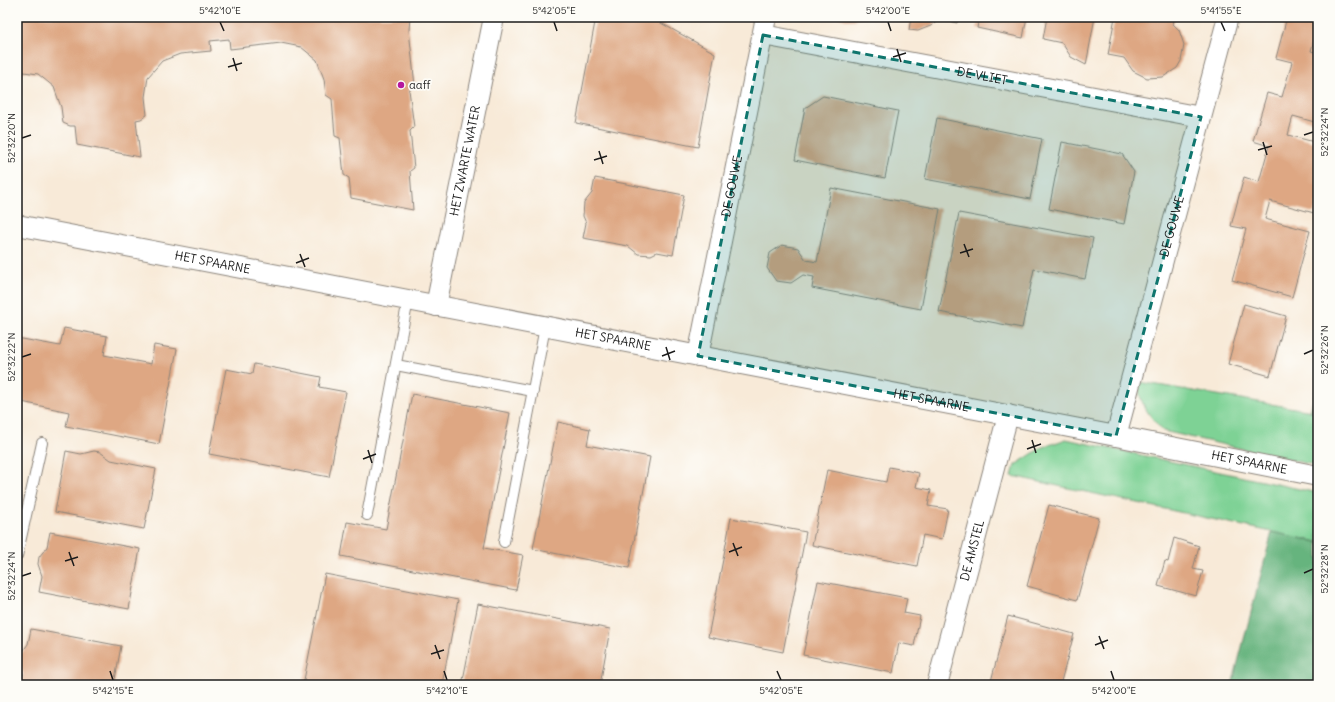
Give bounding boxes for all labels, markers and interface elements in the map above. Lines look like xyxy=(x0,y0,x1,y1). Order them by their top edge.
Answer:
text: 5°42'10"E xyxy=(199,4,241,17)
text: 5°42'05"E xyxy=(532,4,576,17)
text: 5°42'00"E xyxy=(866,4,910,17)
text: 5°41'55"E xyxy=(1200,4,1242,17)
street label: DE VLIET xyxy=(956,63,1009,88)
place label: aaff xyxy=(409,77,432,92)
marker: aaff xyxy=(396,80,406,90)
street label: HET ZWARTE WATER xyxy=(446,104,483,217)
text: 52°32'24"N xyxy=(1318,107,1331,157)
text: 52°32'20"N xyxy=(5,113,18,163)
street label: DE GOUWE xyxy=(718,154,745,218)
street label: DE GOUWE xyxy=(1156,194,1187,258)
street label: HET SPAARNE xyxy=(173,247,252,277)
street label: HET SPAARNE xyxy=(574,324,652,354)
text: 52°32'26"N xyxy=(1318,325,1331,375)
text: 52°32'22"N xyxy=(5,333,18,381)
street label: HET SPAARNE xyxy=(892,385,971,415)
street label: HET SPAARNE xyxy=(1210,447,1289,477)
street label: DE AMSTEL xyxy=(957,518,987,583)
text: 52°32'28"N xyxy=(1318,544,1331,594)
text: 52°32'24"N xyxy=(5,551,18,601)
text: 5°42'15"E xyxy=(92,684,134,697)
text: 5°42'10"E xyxy=(426,684,468,697)
text: 5°42'05"E xyxy=(759,684,803,697)
text: 5°42'00"E xyxy=(1092,684,1136,697)

